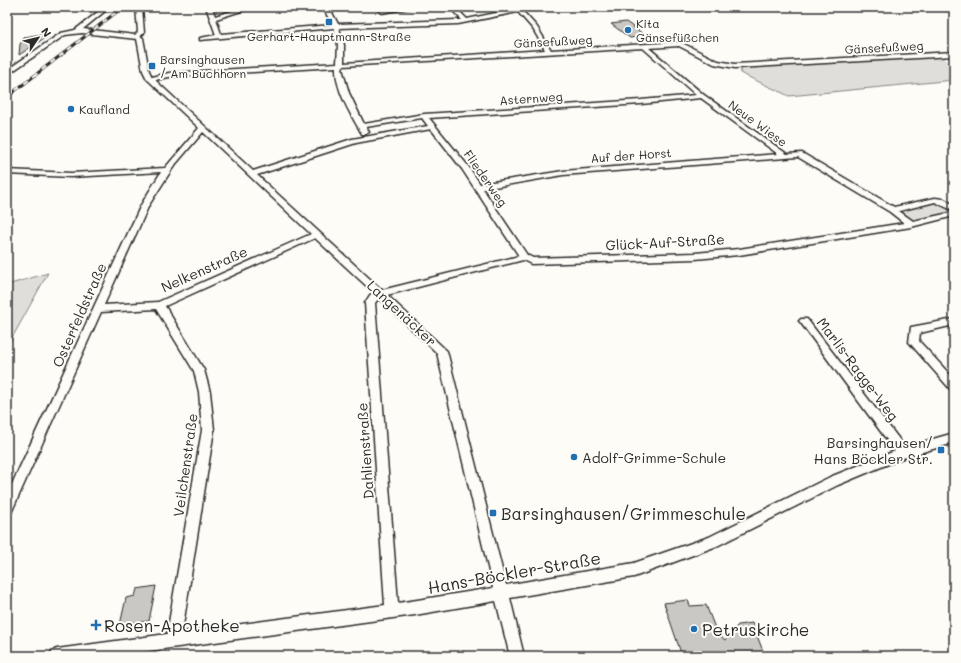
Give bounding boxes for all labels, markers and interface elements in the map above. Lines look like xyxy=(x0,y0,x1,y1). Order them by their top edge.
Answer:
place label: Kita Gänsefüßchen xyxy=(636,15,719,45)
marker: Gerhart-Hauptmann-Straße xyxy=(324,17,334,27)
north arrow xyxy=(18,18,58,58)
text: N xyxy=(38,24,55,40)
marker: Kita Gänsefüßchen xyxy=(623,25,633,35)
place label: Gerhart-Hauptmann-Straße xyxy=(247,28,411,44)
street label: Gänsefußweg xyxy=(513,31,593,51)
street label: Gänsefußweg xyxy=(844,37,924,57)
place label: Barsinghausen / Am Buchhorn xyxy=(160,51,246,81)
marker: Barsinghausen / Am Buchhorn xyxy=(147,61,157,71)
street label: Asternweg xyxy=(499,88,563,108)
street label: Neue Wiese xyxy=(725,96,791,150)
place label: Kaufland xyxy=(79,101,130,117)
marker: Kaufland xyxy=(66,104,76,114)
street label: Auf der Horst xyxy=(590,144,672,166)
street label: Fliederweg xyxy=(461,147,511,209)
street label: Glück-Auf-Straße xyxy=(605,229,725,255)
street label: Nelkenstraße xyxy=(158,241,250,297)
street label: Osterfeldstraße xyxy=(47,260,111,370)
street label: Langenäcker xyxy=(363,276,441,350)
street label: Marlis-Ragge-Weg xyxy=(813,313,903,425)
street label: Dahlienstraße xyxy=(352,402,378,500)
street label: Veilchenstraße xyxy=(168,412,202,518)
place label: Barsinghausen/ Hans Böckler Str. xyxy=(814,433,933,468)
marker: Barsinghausen/ Hans Böckler Str. xyxy=(936,445,946,455)
place label: Adolf-Grimme-Schule xyxy=(582,448,726,467)
marker: Adolf-Grimme-Schule xyxy=(569,452,579,462)
place label: Barsinghausen/Grimmeschule xyxy=(501,502,746,524)
marker: Barsinghausen/Grimmeschule xyxy=(488,508,498,518)
street label: Hans-Böckler-Straße xyxy=(426,546,602,598)
place label: Rosen-Apotheke xyxy=(104,614,240,636)
place label: Petruskirche xyxy=(702,618,809,640)
marker: Rosen-Apotheke xyxy=(91,620,101,630)
marker: Petruskirche xyxy=(689,624,699,634)

